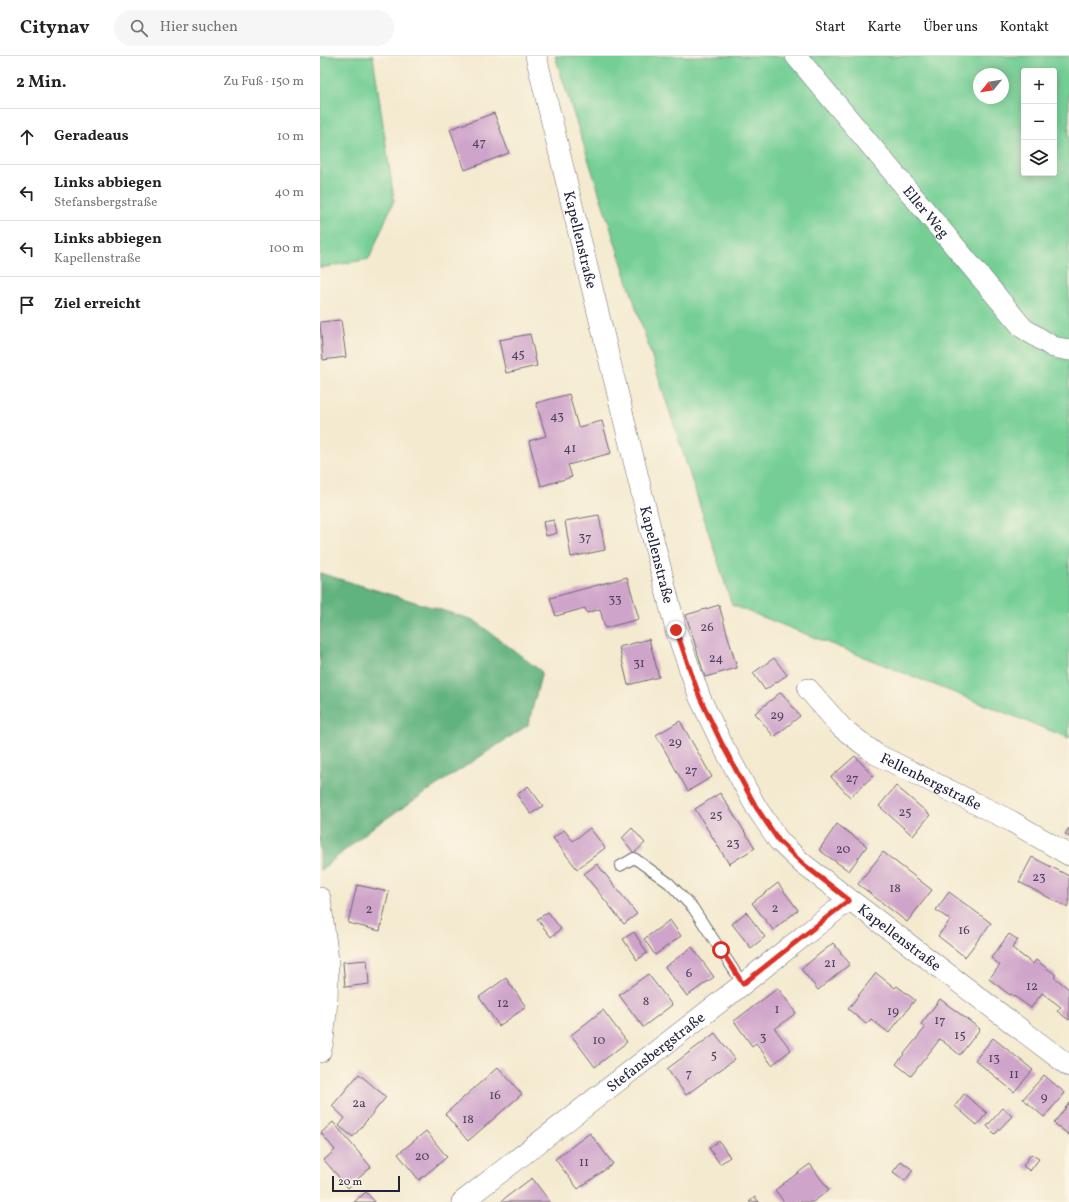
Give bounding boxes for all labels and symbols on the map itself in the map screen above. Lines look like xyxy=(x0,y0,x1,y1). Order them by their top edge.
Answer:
north arrow xyxy=(973,68,1009,104)
house number: 47 xyxy=(472,134,486,152)
street label: Eller Weg xyxy=(897,182,953,244)
street label: Kapellenstraße xyxy=(557,189,601,291)
house number: 45 xyxy=(511,346,525,364)
house number: 43 xyxy=(550,408,564,426)
house number: 41 xyxy=(564,440,576,458)
street label: Kapellenstraße xyxy=(633,504,678,606)
house number: 37 xyxy=(579,529,591,547)
house number: 33 xyxy=(608,591,622,609)
house number: 26 xyxy=(700,619,714,637)
route end xyxy=(667,621,685,639)
house number: 24 xyxy=(709,650,723,668)
house number: 31 xyxy=(633,655,645,673)
house number: 29 xyxy=(770,707,784,725)
house number: 29 xyxy=(668,734,682,752)
street label: Fellenbergstraße xyxy=(876,749,985,817)
house number: 27 xyxy=(685,762,697,780)
house number: 27 xyxy=(846,770,858,788)
house number: 25 xyxy=(898,804,912,822)
house number: 25 xyxy=(709,807,723,825)
house number: 23 xyxy=(726,835,740,853)
house number: 20 xyxy=(836,841,851,859)
house number: 23 xyxy=(1032,869,1046,887)
house number: 18 xyxy=(889,880,901,898)
house number: 2 xyxy=(772,900,779,918)
street label: Kapellenstraße xyxy=(852,900,945,977)
house number: 2 xyxy=(366,901,373,919)
house number: 16 xyxy=(958,922,970,940)
route start xyxy=(712,941,730,959)
house number: 21 xyxy=(824,955,836,973)
house number: 6 xyxy=(686,965,693,983)
house number: 12 xyxy=(1026,978,1038,996)
house number: 8 xyxy=(643,993,649,1011)
house number: 12 xyxy=(497,995,509,1013)
house number: 1 xyxy=(774,1001,780,1019)
house number: 19 xyxy=(887,1003,899,1021)
street label: Stefansbergstraße xyxy=(603,1008,710,1098)
house number: 17 xyxy=(934,1012,946,1030)
house number: 15 xyxy=(954,1027,966,1045)
house number: 3 xyxy=(760,1029,767,1047)
house number: 10 xyxy=(593,1032,606,1050)
house number: 5 xyxy=(711,1047,717,1065)
house number: 13 xyxy=(988,1050,1000,1068)
house number: 7 xyxy=(686,1065,692,1083)
house number: 11 xyxy=(1009,1066,1019,1084)
house number: 16 xyxy=(489,1087,501,1105)
house number: 9 xyxy=(1041,1089,1048,1107)
house number: 2a xyxy=(352,1095,366,1113)
house number: 18 xyxy=(462,1111,474,1129)
house number: 20 xyxy=(415,1148,430,1166)
house number: 11 xyxy=(579,1154,589,1172)
scale bar xyxy=(332,1174,400,1193)

